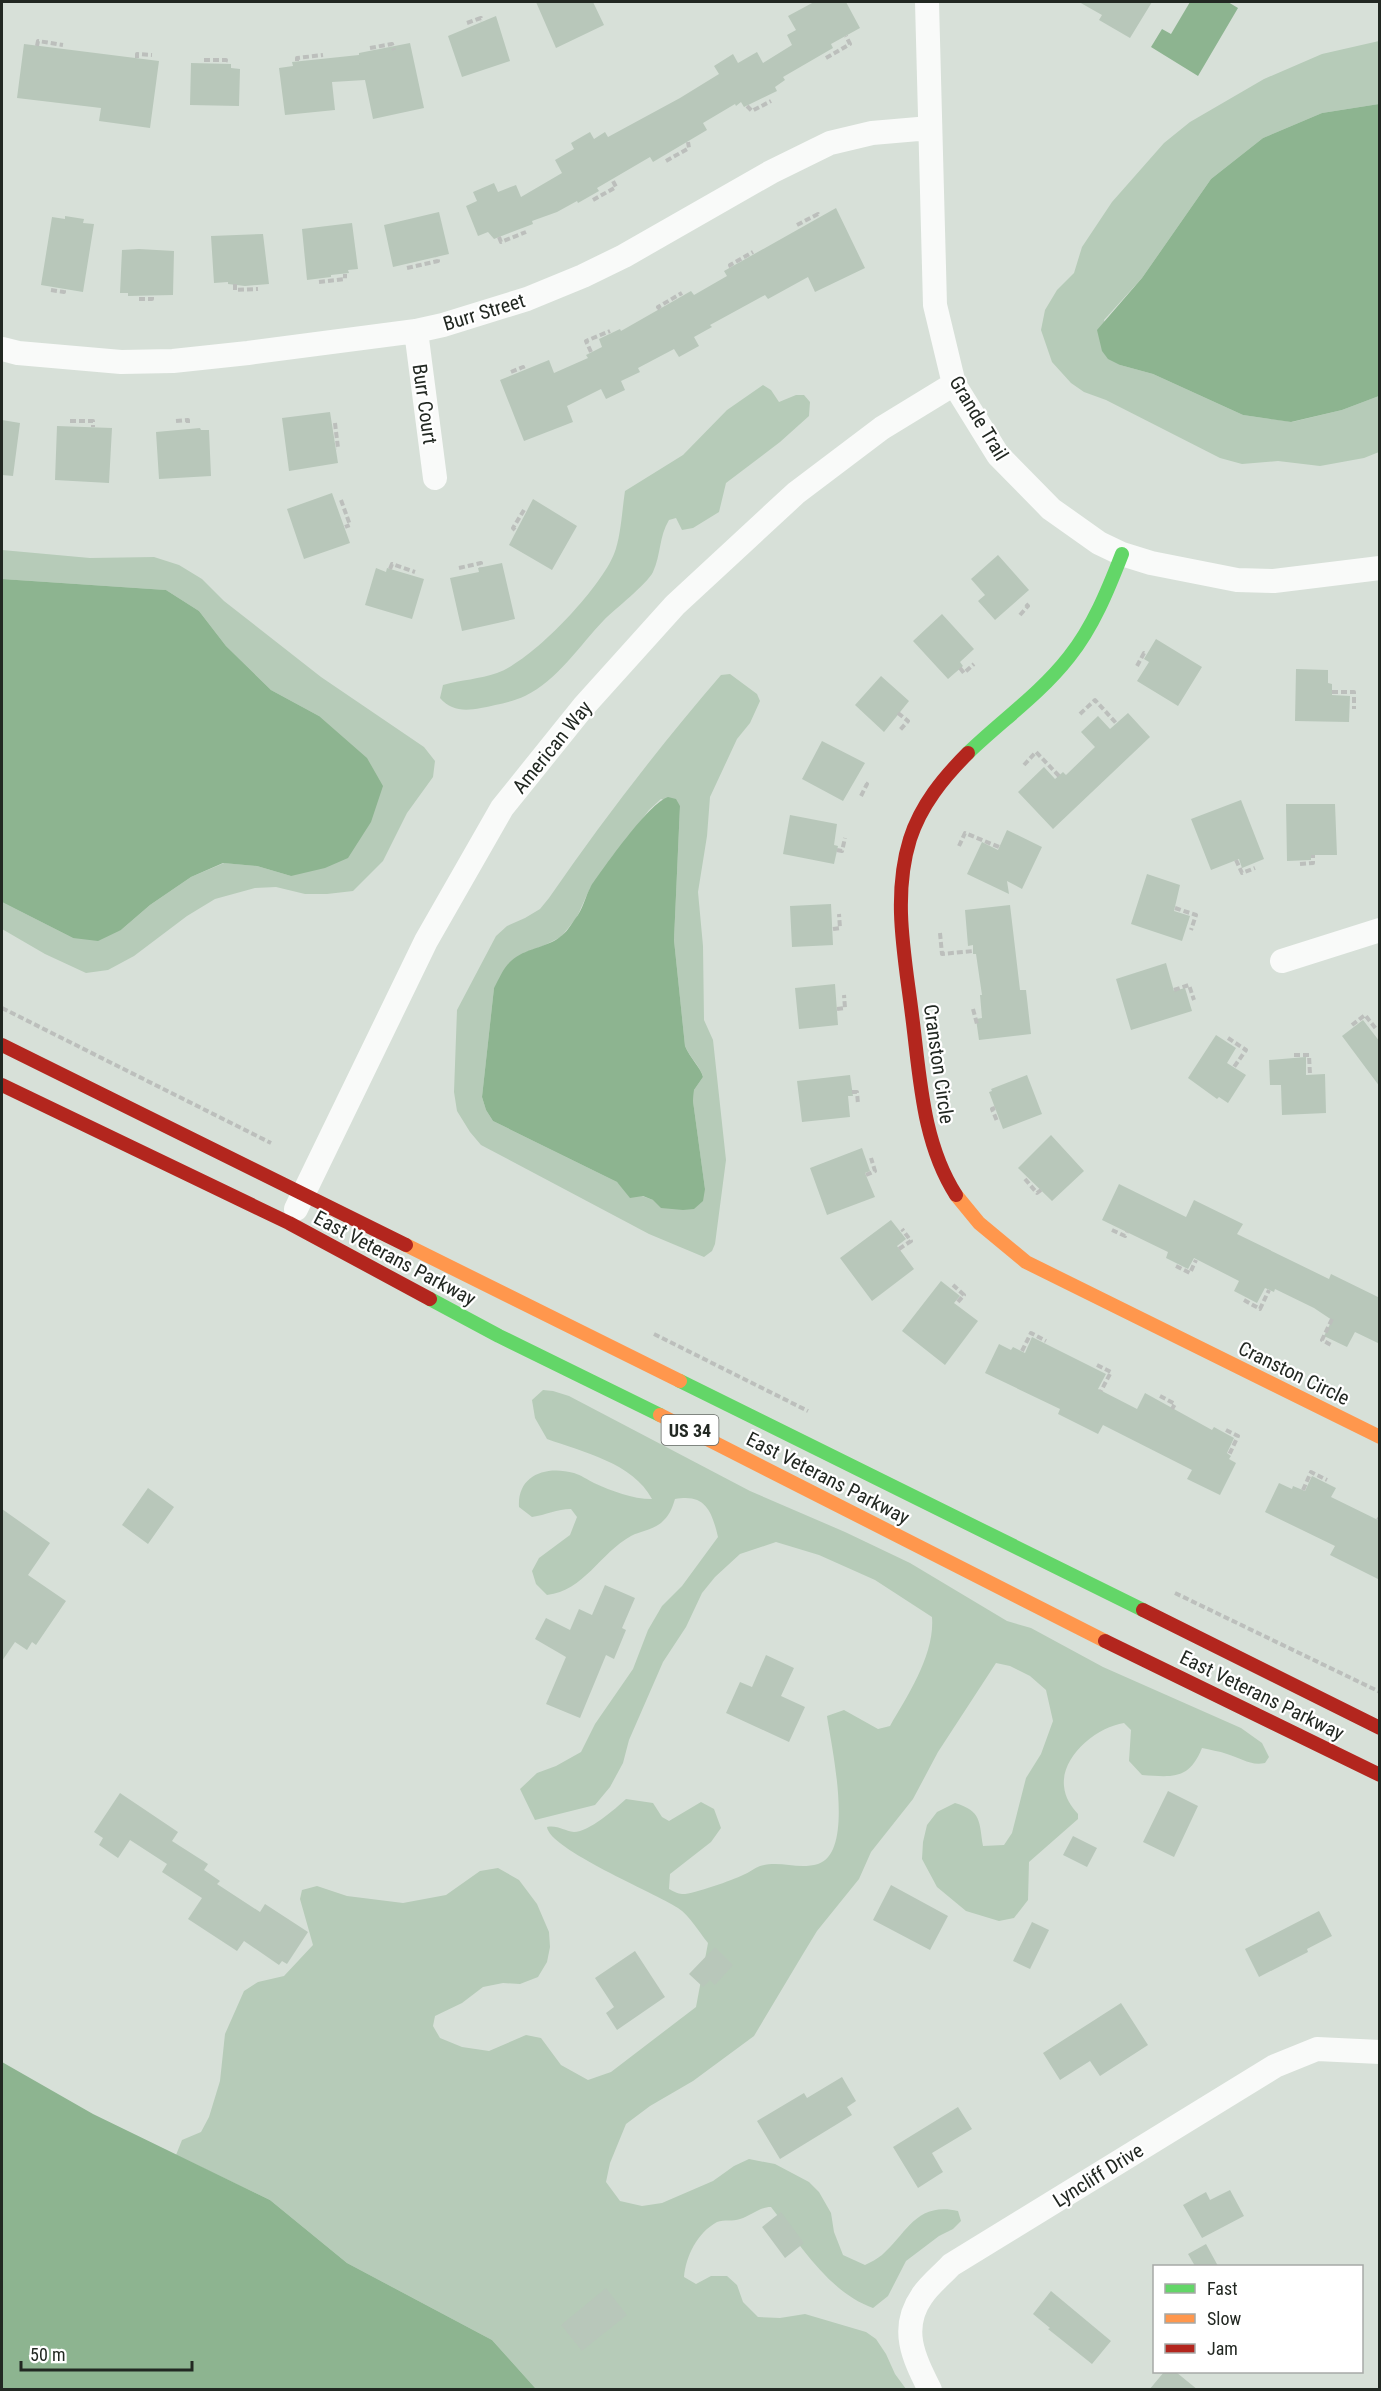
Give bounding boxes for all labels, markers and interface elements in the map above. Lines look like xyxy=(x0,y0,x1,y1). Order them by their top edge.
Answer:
street label: Burr Street xyxy=(440,288,528,336)
street label: Burr Court xyxy=(407,362,443,446)
street label: Grande Trail xyxy=(944,371,1014,465)
street label: American Way xyxy=(507,696,597,798)
street label: Cranston Circle xyxy=(919,1003,959,1125)
street label: East Veterans Parkway xyxy=(310,1205,480,1311)
street label: Cranston Circle xyxy=(1235,1336,1353,1410)
road number: US 34 xyxy=(662,1415,718,1445)
street label: East Veterans Parkway xyxy=(742,1427,914,1529)
street label: East Veterans Parkway xyxy=(1176,1645,1348,1745)
street label: Lyncliff Drive xyxy=(1048,2138,1148,2212)
legend xyxy=(1153,2265,1363,2373)
text: Fast xyxy=(1207,2278,1238,2299)
text: Slow xyxy=(1207,2308,1242,2329)
scale bar xyxy=(21,2334,192,2372)
text: Jam xyxy=(1207,2338,1238,2359)
text: 50 m xyxy=(30,2344,65,2365)

